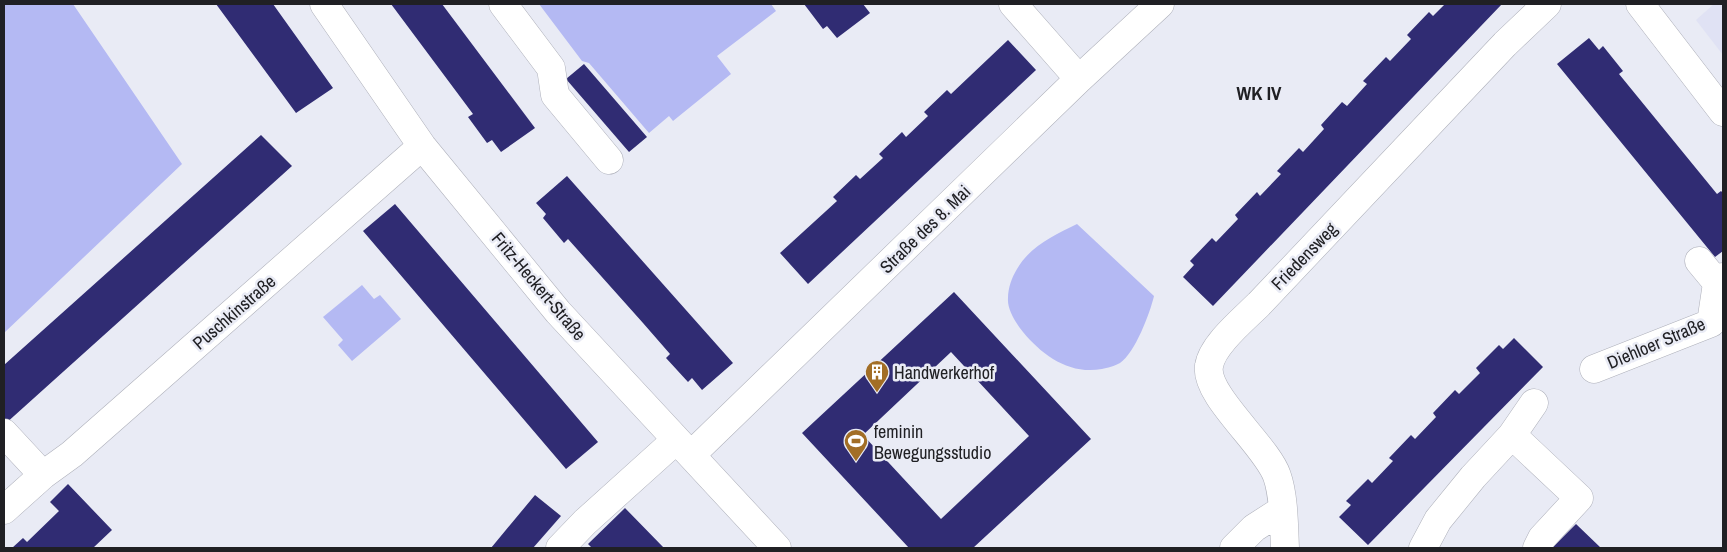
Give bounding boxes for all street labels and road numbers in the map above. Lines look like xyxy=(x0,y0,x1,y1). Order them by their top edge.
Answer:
street label: Straße des 8. Mai xyxy=(874,179,976,279)
street label: Friedensweg xyxy=(1265,216,1343,295)
street label: Fritz-Heckert-Straße xyxy=(486,226,592,346)
street label: Puschkinstraße xyxy=(187,269,281,355)
street label: Diehloer Straße xyxy=(1603,311,1709,375)

